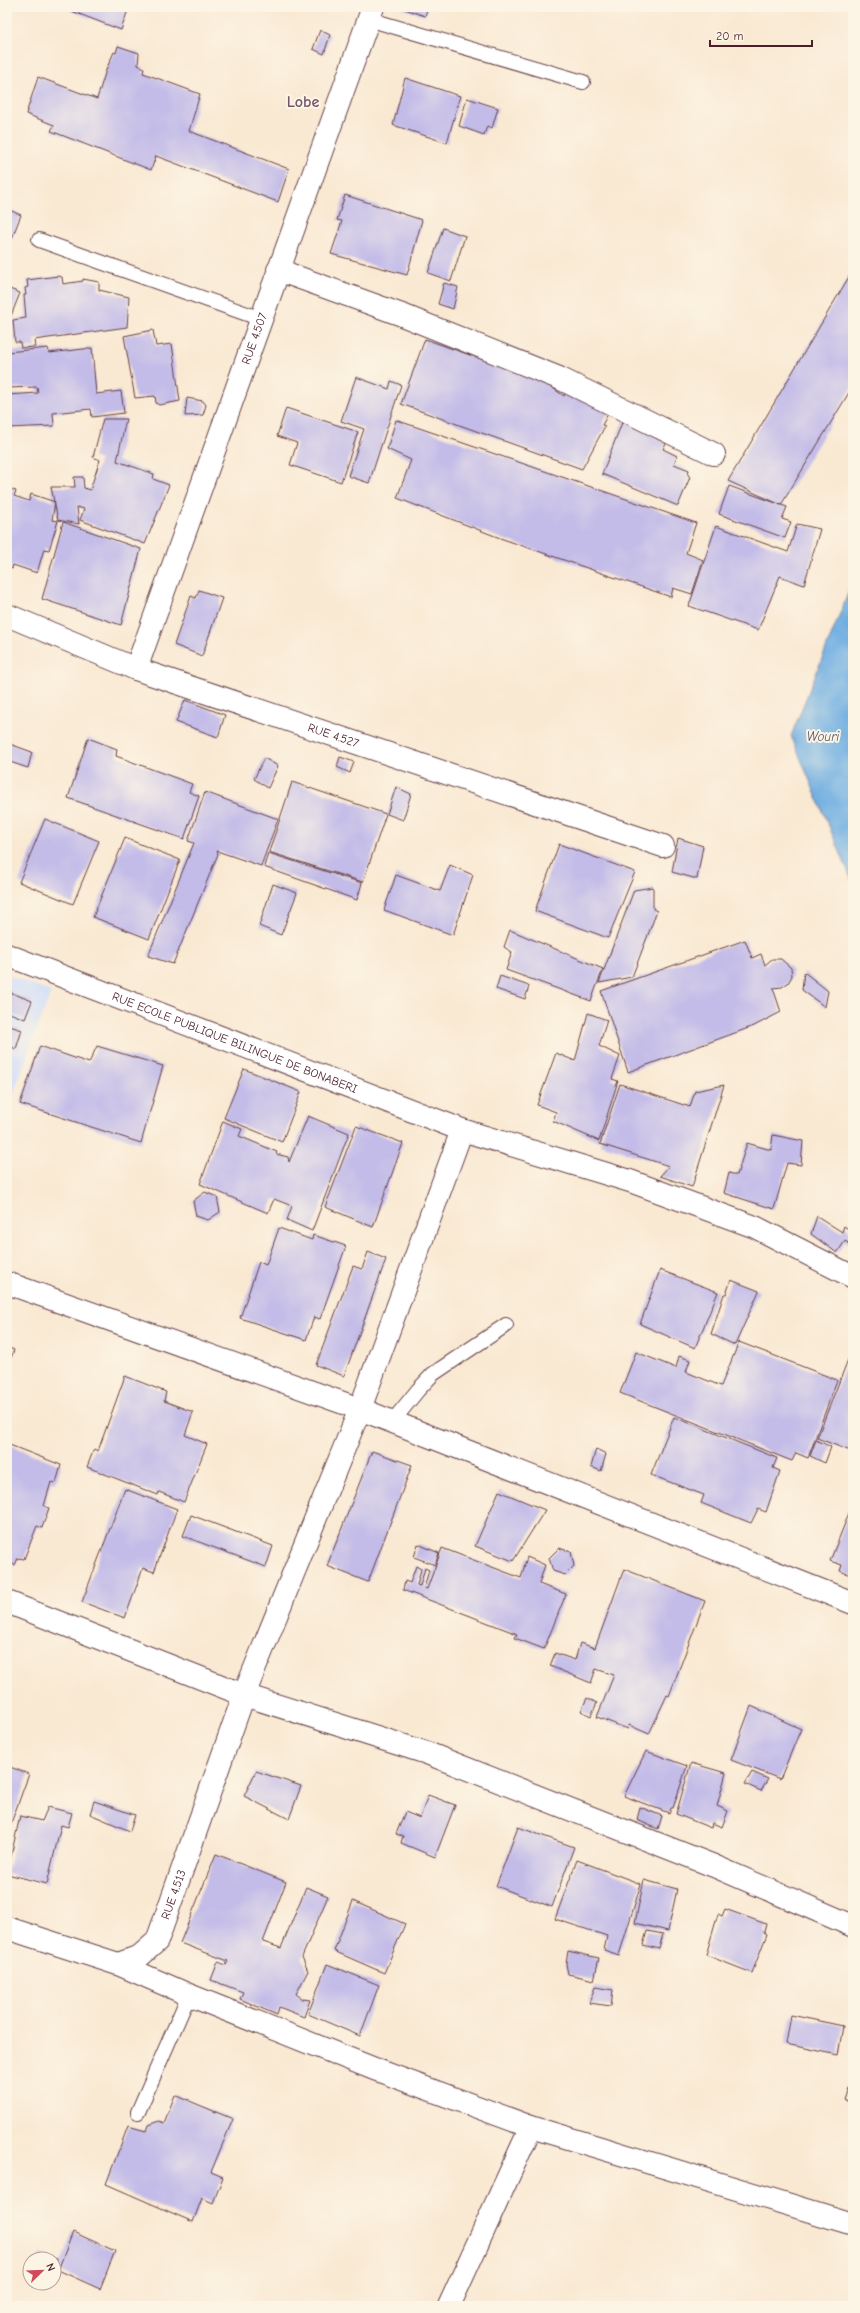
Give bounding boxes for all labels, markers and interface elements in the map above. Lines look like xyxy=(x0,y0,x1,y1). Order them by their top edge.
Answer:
scale bar xyxy=(710,22,812,48)
text: 20 m xyxy=(716,29,744,43)
district label: Lobe xyxy=(287,93,320,111)
street label: RUE 4.507 xyxy=(239,311,270,366)
street label: RUE 4.527 xyxy=(306,720,361,750)
water label: Wouri xyxy=(807,729,840,744)
street label: RUE ECOLE PUBLIQUE BILINGUE DE BONABERI xyxy=(110,989,360,1096)
street label: RUE 4.513 xyxy=(158,1868,189,1921)
north arrow xyxy=(22,2251,62,2291)
text: N xyxy=(43,2261,58,2273)

